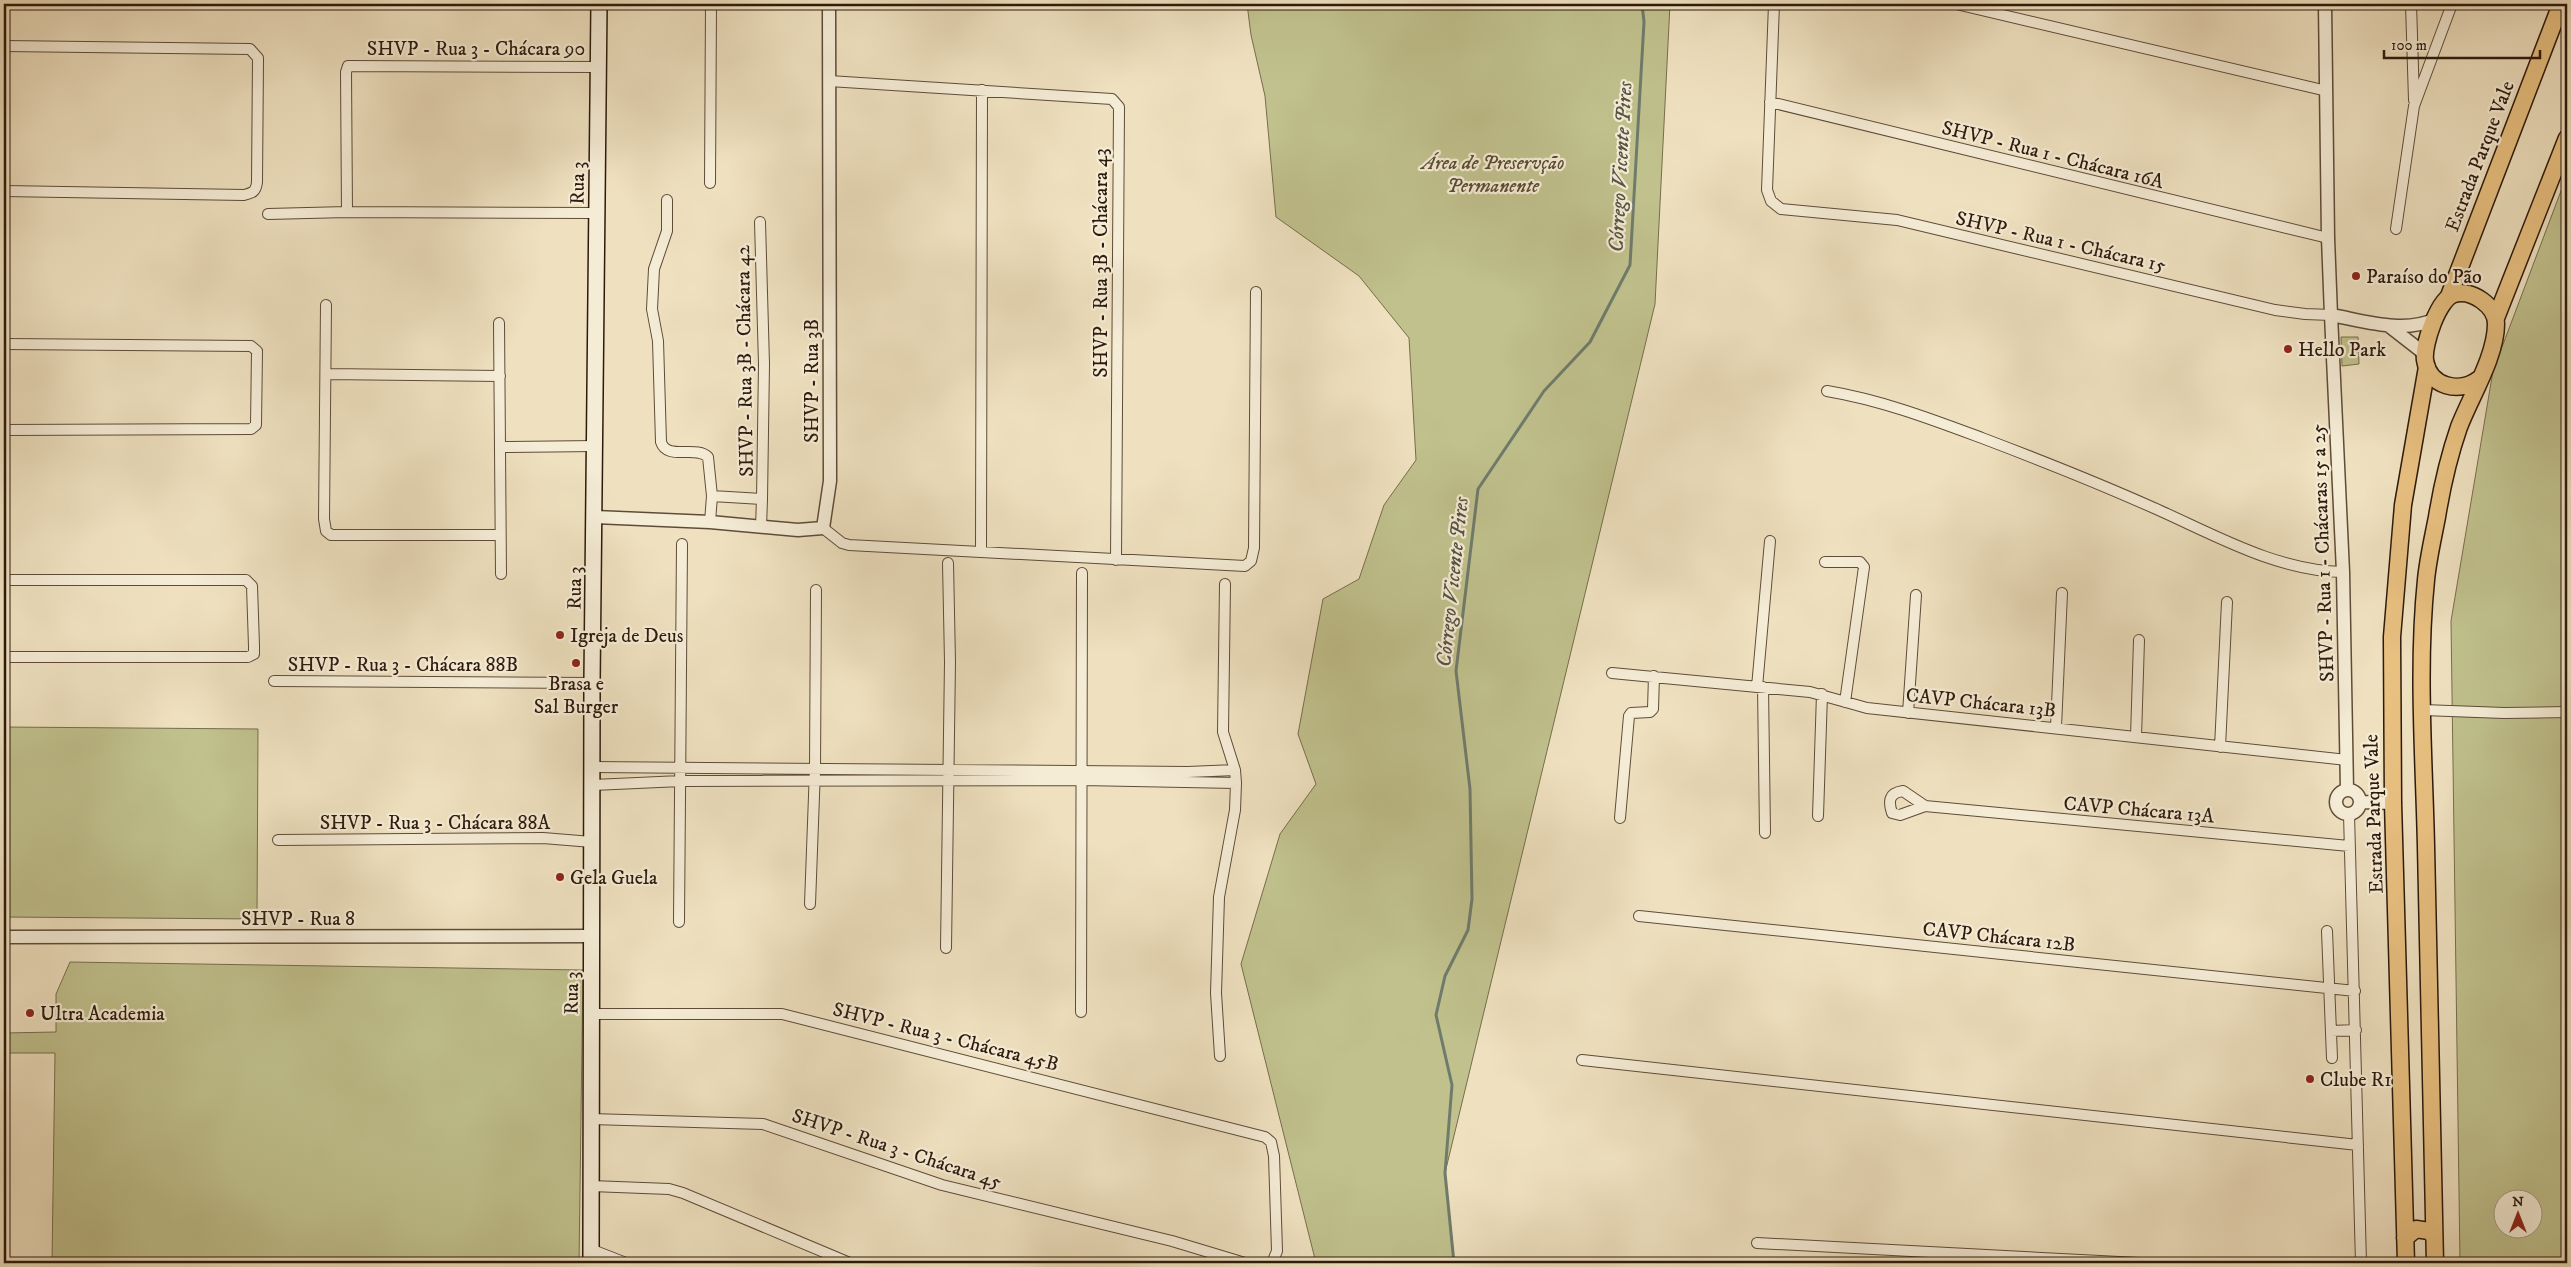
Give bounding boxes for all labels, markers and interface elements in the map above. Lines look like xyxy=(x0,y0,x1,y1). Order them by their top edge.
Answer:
scale bar xyxy=(2384,28,2540,60)
text: 100 m xyxy=(2391,36,2427,55)
street label: SHVP - Rua 3 - Chácara 90 xyxy=(367,37,585,62)
street label: Estrada Parque Vale xyxy=(2440,78,2521,236)
water label: Córrego Vicente Pires xyxy=(1604,80,1638,253)
street label: SHVP - Rua 1 - Chácara 16A xyxy=(1939,116,2167,195)
street label: SHVP - Rua 3B - Chácara 43 xyxy=(1089,148,1114,378)
park label: Área de Preservção Permanente xyxy=(1420,151,1564,199)
street label: Rua 3 xyxy=(566,161,591,205)
street label: SHVP - Rua 1 - Chácara 15 xyxy=(1953,206,2168,279)
street label: SHVP - Rua 3B - Chácara 42 xyxy=(731,245,760,477)
place label: Paraíso do Pão xyxy=(2366,265,2482,290)
marker: Paraíso do Pão xyxy=(2350,270,2362,282)
street label: SHVP - Rua 3B xyxy=(800,319,825,443)
place label: Hello Park xyxy=(2298,338,2386,363)
marker: Hello Park xyxy=(2282,343,2294,355)
street label: SHVP - Rua 1 - Chácaras 15 a 25 xyxy=(2306,423,2340,682)
water label: Córrego Vicente Pires xyxy=(1431,495,1475,669)
street label: Rua 3 xyxy=(563,566,588,610)
place label: Igreja de Deus xyxy=(570,624,684,649)
marker: Igreja de Deus xyxy=(554,629,566,641)
street label: SHVP - Rua 3 - Chácara 88B xyxy=(288,653,518,678)
marker: Brasa e Sal Burger xyxy=(570,657,582,669)
place label: Brasa e Sal Burger xyxy=(534,672,619,720)
street label: CAVP Chácara 13B xyxy=(1904,683,2057,724)
street label: Estrada Parque Vale xyxy=(2359,734,2390,894)
street label: CAVP Chácara 13A xyxy=(2062,791,2216,830)
street label: SHVP - Rua 3 - Chácara 88A xyxy=(320,811,551,836)
place label: Gela Guela xyxy=(570,866,658,891)
marker: Gela Guela xyxy=(554,871,566,883)
street label: SHVP - Rua 8 xyxy=(241,907,355,932)
street label: CAVP Chácara 12B xyxy=(1921,917,2076,958)
street label: Rua 3 xyxy=(560,971,585,1015)
street label: SHVP - Rua 3 - Chácara 45B xyxy=(830,997,1061,1078)
place label: Ultra Academia xyxy=(40,1002,165,1027)
marker: Ultra Academia xyxy=(24,1007,36,1019)
place label: Clube R1 xyxy=(2320,1068,2391,1093)
marker: Clube R1 xyxy=(2304,1073,2316,1085)
street label: SHVP - Rua 3 - Chácara 45 xyxy=(788,1104,1005,1195)
north arrow xyxy=(2494,1190,2544,1240)
text: N xyxy=(2512,1193,2524,1211)

